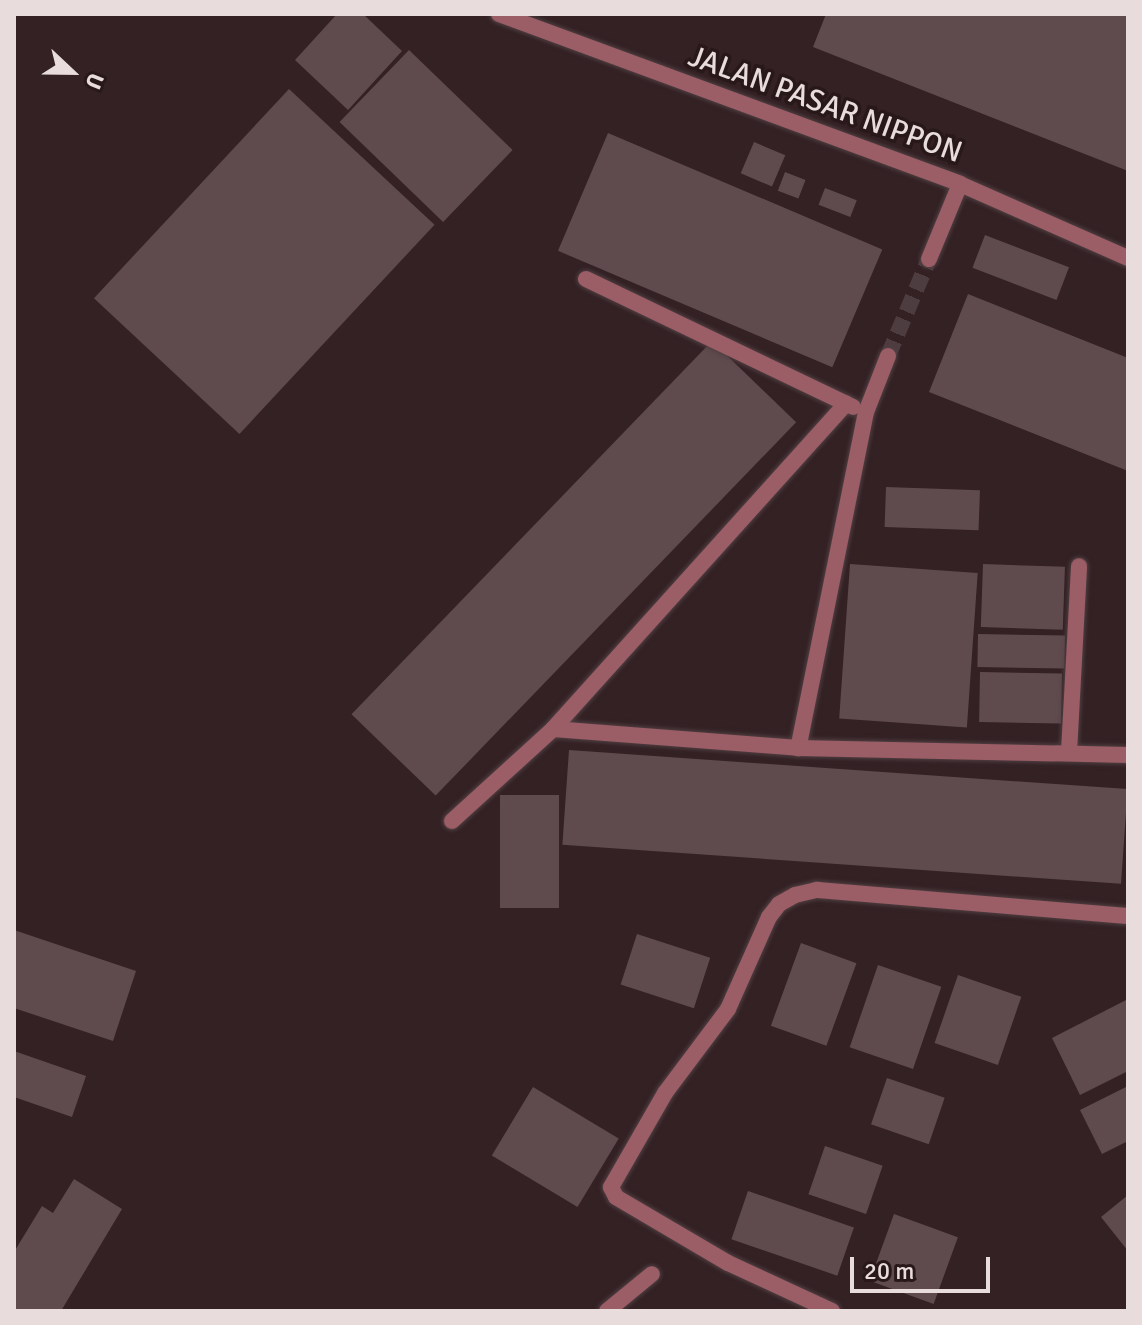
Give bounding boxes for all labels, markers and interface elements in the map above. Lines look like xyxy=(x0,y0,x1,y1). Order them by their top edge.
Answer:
north arrow xyxy=(32,32,112,112)
street label: JALAN PASAR NIPPON xyxy=(683,39,967,171)
text: U xyxy=(79,69,110,93)
scale bar xyxy=(854,1241,994,1291)
text: 20 m xyxy=(864,1256,914,1286)

